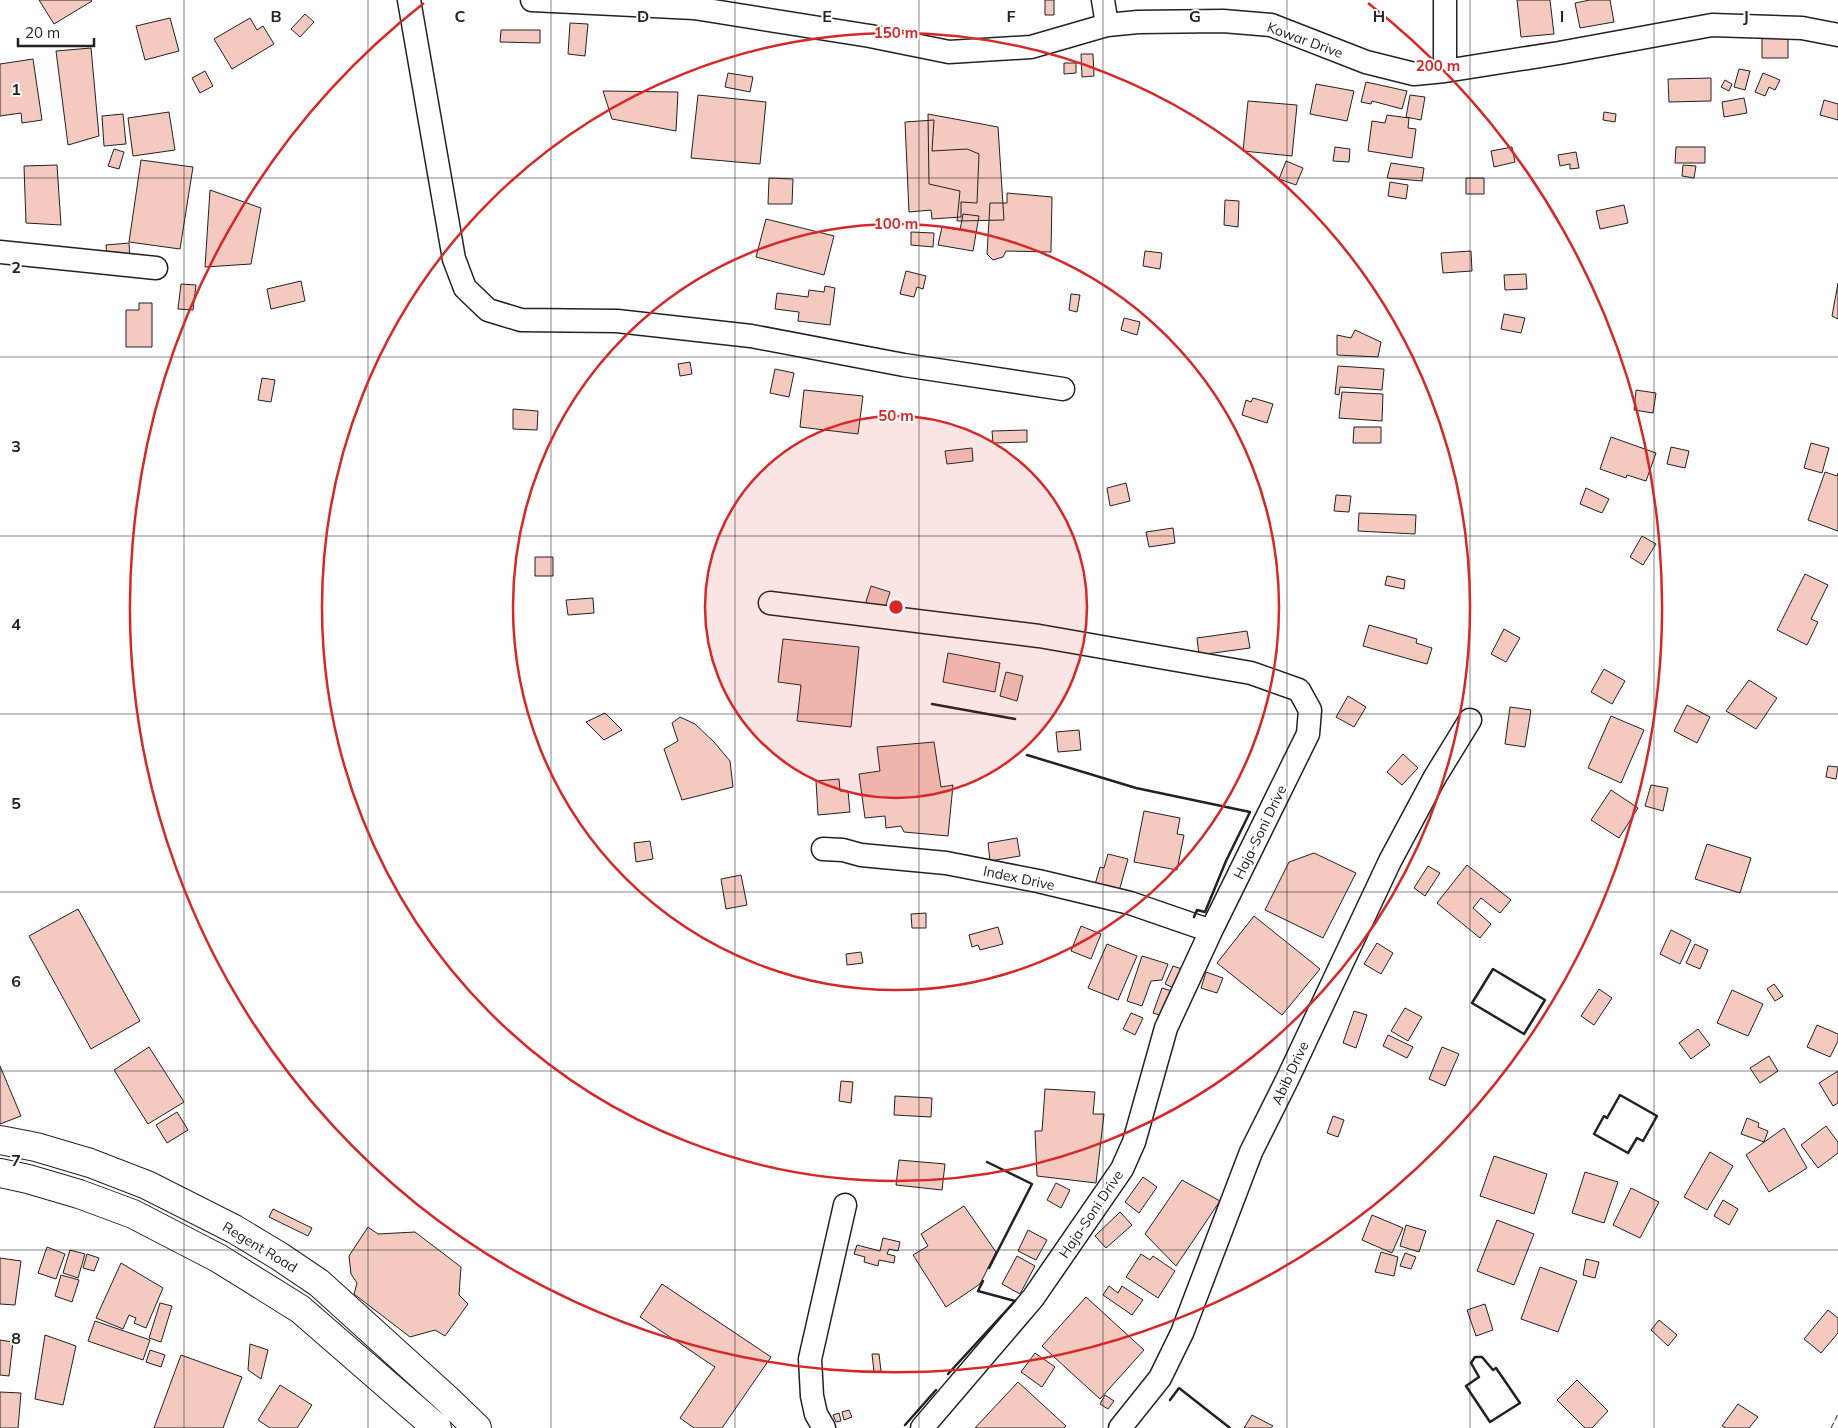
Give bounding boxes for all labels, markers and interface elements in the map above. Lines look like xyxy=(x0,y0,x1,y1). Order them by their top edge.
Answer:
text: B xyxy=(270,6,282,26)
text: C xyxy=(455,6,466,26)
text: D xyxy=(637,6,649,26)
text: E xyxy=(822,6,832,26)
text: F xyxy=(1006,6,1016,26)
text: G xyxy=(1189,6,1201,26)
text: H xyxy=(1373,6,1385,26)
text: I xyxy=(1560,6,1564,26)
text: J xyxy=(1743,6,1749,26)
scale bar xyxy=(18,15,94,47)
street label: Kowar Drive xyxy=(1265,18,1345,62)
text: 20 m xyxy=(25,23,60,42)
text: 150 m xyxy=(874,23,918,42)
text: 200 m xyxy=(1416,56,1460,75)
text: 1 xyxy=(11,79,21,99)
text: 100 m xyxy=(874,214,918,233)
text: 2 xyxy=(11,257,21,277)
text: 50 m xyxy=(878,406,914,425)
text: 3 xyxy=(11,436,21,456)
centre of rings xyxy=(887,598,905,616)
text: 4 xyxy=(11,614,21,634)
street label: Haja-Soni Drive xyxy=(1229,782,1291,882)
text: 5 xyxy=(11,793,21,813)
street label: Index Drive xyxy=(982,862,1056,894)
text: 6 xyxy=(11,971,21,991)
street label: Abib Drive xyxy=(1267,1038,1313,1108)
text: 7 xyxy=(11,1150,21,1170)
street label: Haja-Soni Drive xyxy=(1055,1167,1127,1261)
street label: Regent Road xyxy=(219,1218,301,1276)
text: 8 xyxy=(11,1328,21,1348)

